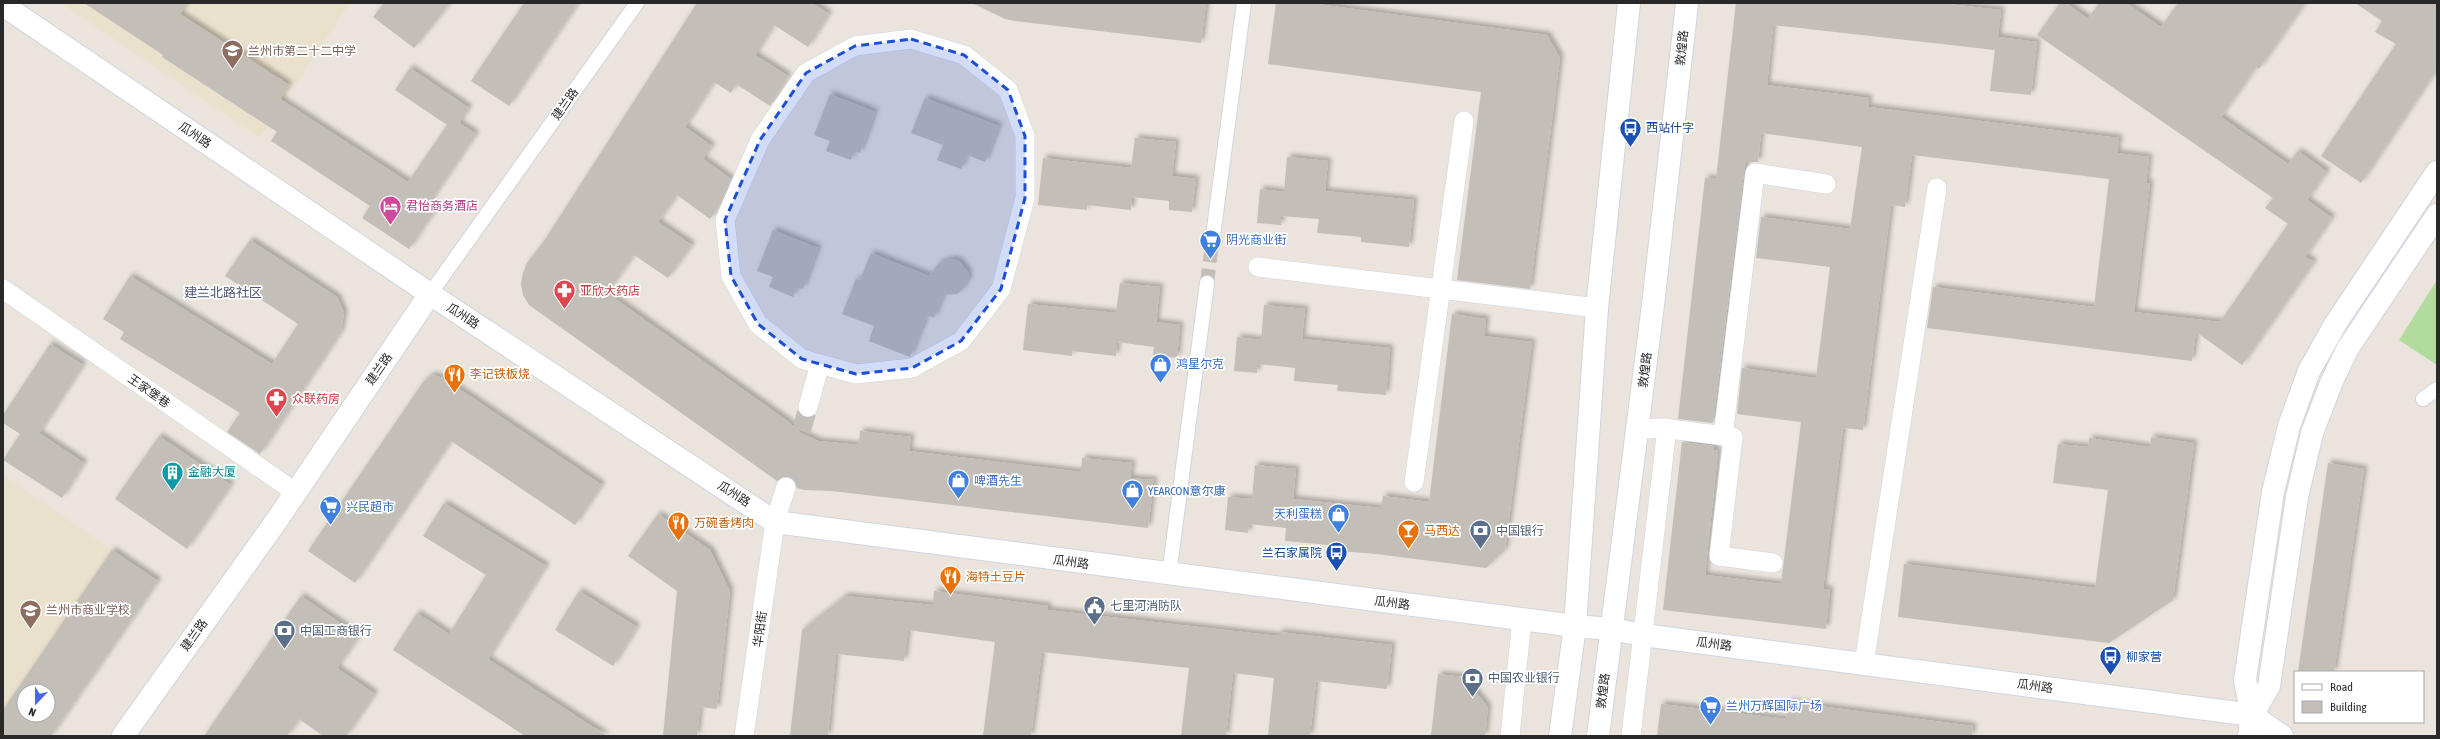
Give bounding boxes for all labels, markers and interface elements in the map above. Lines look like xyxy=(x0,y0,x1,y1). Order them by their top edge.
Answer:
street label: 敦煌路 xyxy=(1673,29,1691,67)
school or university icon: 兰州市第二十二中学 xyxy=(220,38,246,71)
place label: 兰州市第二十二中学 xyxy=(248,44,356,58)
street label: 建兰路 xyxy=(549,85,581,123)
bus stop icon: 西站什字 xyxy=(1618,115,1644,148)
street label: 瓜州路 xyxy=(176,119,214,151)
place label: 西站什字 xyxy=(1646,121,1694,135)
hotel icon: 君怡商务酒店 xyxy=(378,193,404,226)
place label: 君怡商务酒店 xyxy=(406,199,478,213)
supermarket icon: 阴光商业街 xyxy=(1197,227,1223,260)
place label: 阴光商业街 xyxy=(1226,233,1286,247)
pharmacy icon: 亚欣大药店 xyxy=(551,278,577,311)
place label: 亚欣大药店 xyxy=(580,284,640,298)
district label: 建兰北路社区 xyxy=(184,285,262,300)
street label: 瓜州路 xyxy=(444,300,482,332)
street label: 建兰路 xyxy=(363,350,395,388)
shop icon: 鸿星尔克 xyxy=(1148,351,1174,384)
street label: 敦煌路 xyxy=(1636,351,1654,389)
place label: 鸿星尔克 xyxy=(1176,357,1224,371)
restaurant icon: 李记铁板烧 xyxy=(441,361,467,394)
place label: 李记铁板烧 xyxy=(470,367,530,381)
street label: 王家堡巷 xyxy=(125,371,173,411)
pharmacy icon: 众联药房 xyxy=(263,386,289,419)
place label: 众联药房 xyxy=(292,392,340,406)
building icon: 金融大厦 xyxy=(160,459,186,492)
place label: 金融大厦 xyxy=(188,465,236,479)
shop icon: 啤酒先生 xyxy=(946,468,972,501)
place label: 啤酒先生 xyxy=(974,474,1022,488)
street label: 瓜州路 xyxy=(715,478,753,510)
shop icon: YEARCON意尔康 xyxy=(1119,478,1145,511)
place label: YEARCON意尔康 xyxy=(1148,484,1225,498)
supermarket icon: 兴民超市 xyxy=(317,494,343,527)
place label: 兴民超市 xyxy=(346,500,394,514)
shop icon: 天利蛋糕 xyxy=(1325,501,1351,534)
place label: 天利蛋糕 xyxy=(1274,507,1322,521)
restaurant icon: 万碗香烤肉 xyxy=(665,510,691,543)
place label: 万碗香烤肉 xyxy=(694,516,754,530)
bar icon: 马西达 xyxy=(1395,518,1421,551)
bank icon: 中国银行 xyxy=(1468,518,1494,551)
place label: 马西达 xyxy=(1424,524,1460,538)
place label: 中国银行 xyxy=(1496,524,1544,538)
bus stop icon: 兰石家属院 xyxy=(1324,540,1350,573)
place label: 兰石家属院 xyxy=(1262,546,1322,560)
street label: 瓜州路 xyxy=(1052,553,1090,571)
restaurant icon: 海特土豆片 xyxy=(938,564,964,597)
place label: 海特土豆片 xyxy=(966,570,1026,584)
public building icon: 七里河消防队 xyxy=(1082,593,1108,626)
street label: 瓜州路 xyxy=(1373,594,1411,612)
school or university icon: 兰州市商业学校 xyxy=(17,597,43,630)
place label: 七里河消防队 xyxy=(1110,599,1182,613)
place label: 兰州市商业学校 xyxy=(46,603,130,617)
street label: 华阳街 xyxy=(751,610,769,648)
street label: 建兰路 xyxy=(178,616,210,654)
bank icon: 中国工商银行 xyxy=(271,618,297,651)
place label: 中国工商银行 xyxy=(300,624,372,638)
street label: 瓜州路 xyxy=(1695,635,1733,653)
bus stop icon: 柳家营 xyxy=(2097,644,2123,677)
place label: 柳家营 xyxy=(2126,650,2162,664)
bank icon: 中国农业银行 xyxy=(1459,665,1485,698)
place label: 中国农业银行 xyxy=(1488,671,1560,685)
legend xyxy=(2294,671,2424,723)
street label: 敦煌路 xyxy=(1594,672,1612,710)
street label: 瓜州路 xyxy=(2016,677,2054,695)
text: Road xyxy=(2330,680,2353,694)
north arrow xyxy=(16,683,56,723)
supermarket icon: 兰州万辉国际广场 xyxy=(1698,693,1724,726)
place label: 兰州万辉国际广场 xyxy=(1726,699,1822,713)
text: Building xyxy=(2330,700,2368,714)
text: N xyxy=(27,705,38,719)

